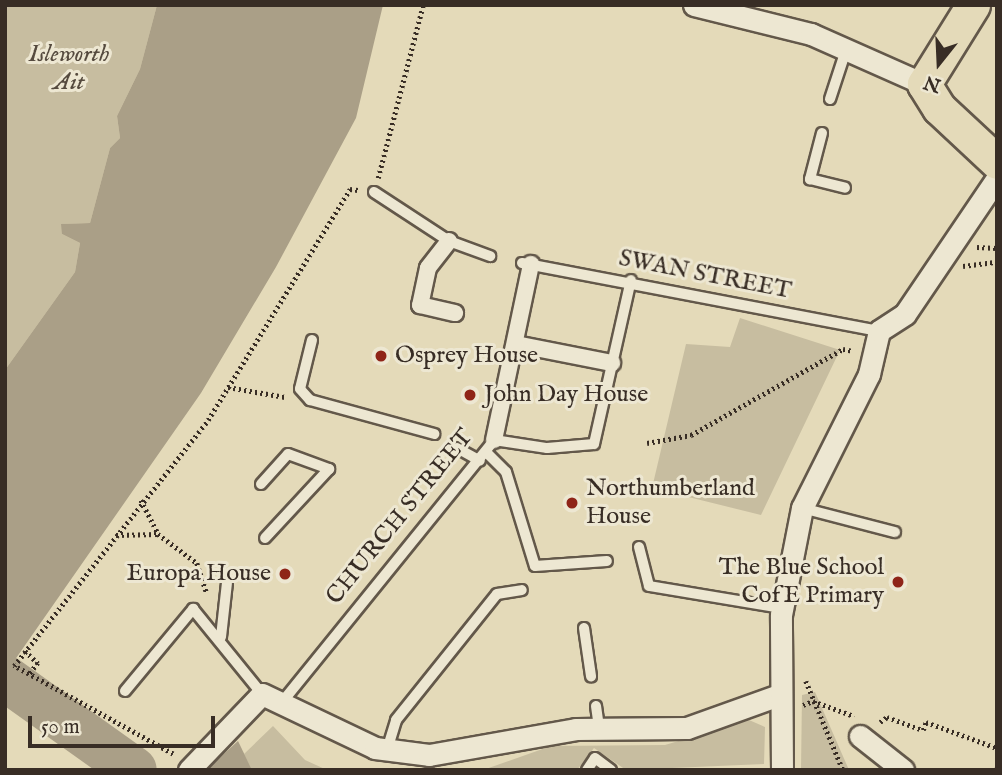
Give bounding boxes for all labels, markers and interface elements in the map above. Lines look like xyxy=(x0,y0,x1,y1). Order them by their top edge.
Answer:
north arrow xyxy=(904,28,974,98)
park label: Isleworth Ait xyxy=(29,41,109,97)
text: N xyxy=(921,69,944,97)
street label: SWAN STREET xyxy=(616,244,794,306)
place label: Osprey House xyxy=(395,342,538,370)
marker: Osprey House xyxy=(373,348,389,364)
place label: John Day House xyxy=(484,381,648,409)
marker: John Day House xyxy=(462,387,478,403)
street label: CHURCH STREET xyxy=(320,423,480,611)
place label: Northumberland House xyxy=(586,475,755,531)
marker: Northumberland House xyxy=(564,495,580,511)
place label: The Blue School CofE Primary xyxy=(719,554,884,610)
place label: Europa House xyxy=(127,560,271,588)
marker: Europa House xyxy=(277,566,293,582)
marker: The Blue School CofE Primary xyxy=(890,574,906,590)
scale bar xyxy=(32,702,219,746)
text: 50 m xyxy=(41,714,80,741)

